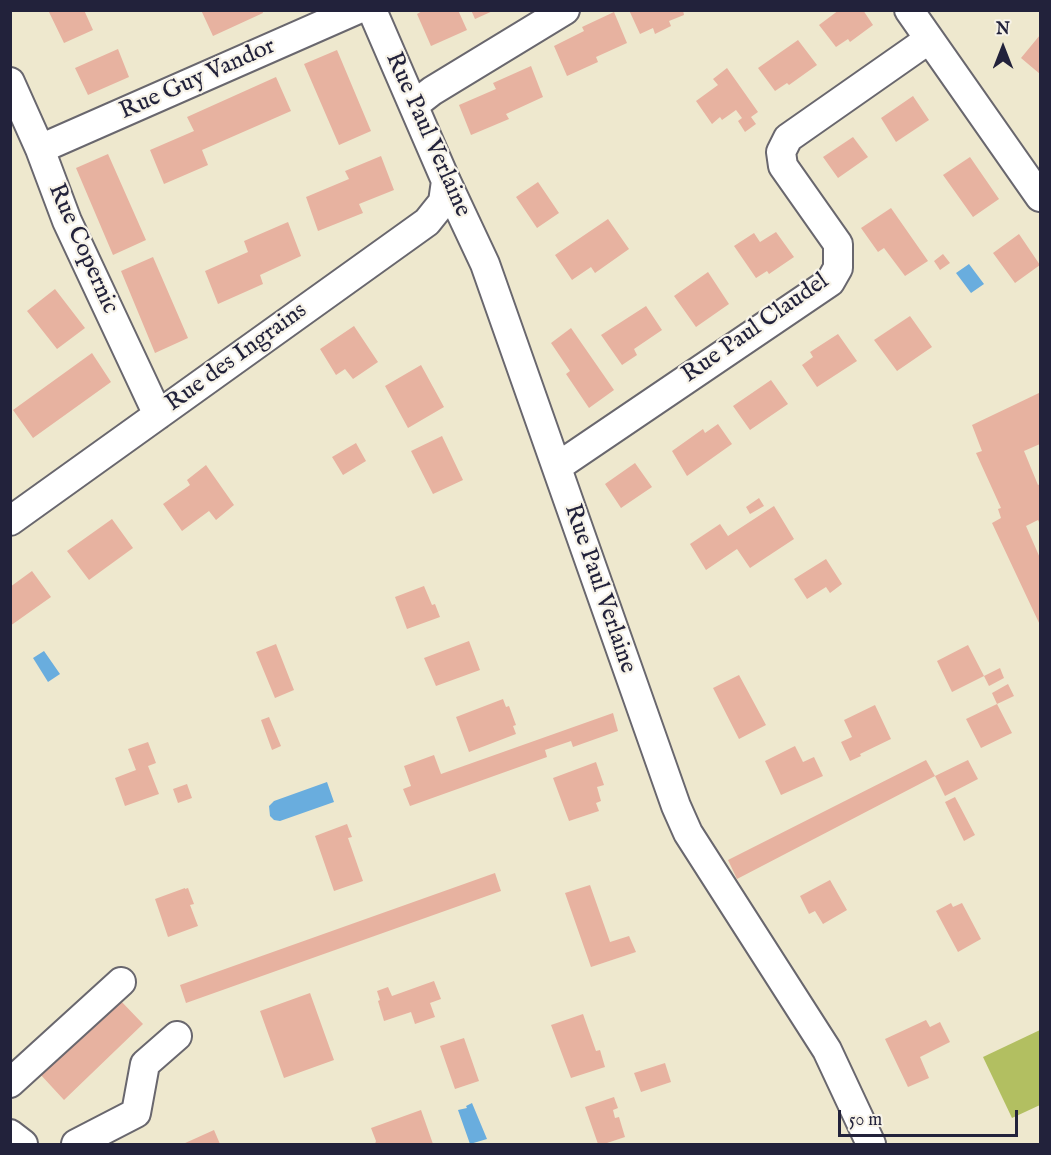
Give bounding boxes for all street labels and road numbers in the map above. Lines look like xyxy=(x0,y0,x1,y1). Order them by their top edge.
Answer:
street label: Rue Guy Vandor xyxy=(116,33,280,127)
street label: Rue Paul Verlaine xyxy=(378,48,476,222)
street label: Rue Copernic xyxy=(41,180,123,318)
street label: Rue Paul Claudel xyxy=(677,268,835,390)
street label: Rue des Ingrains xyxy=(161,297,313,419)
street label: Rue Paul Verlaine xyxy=(557,501,641,677)

